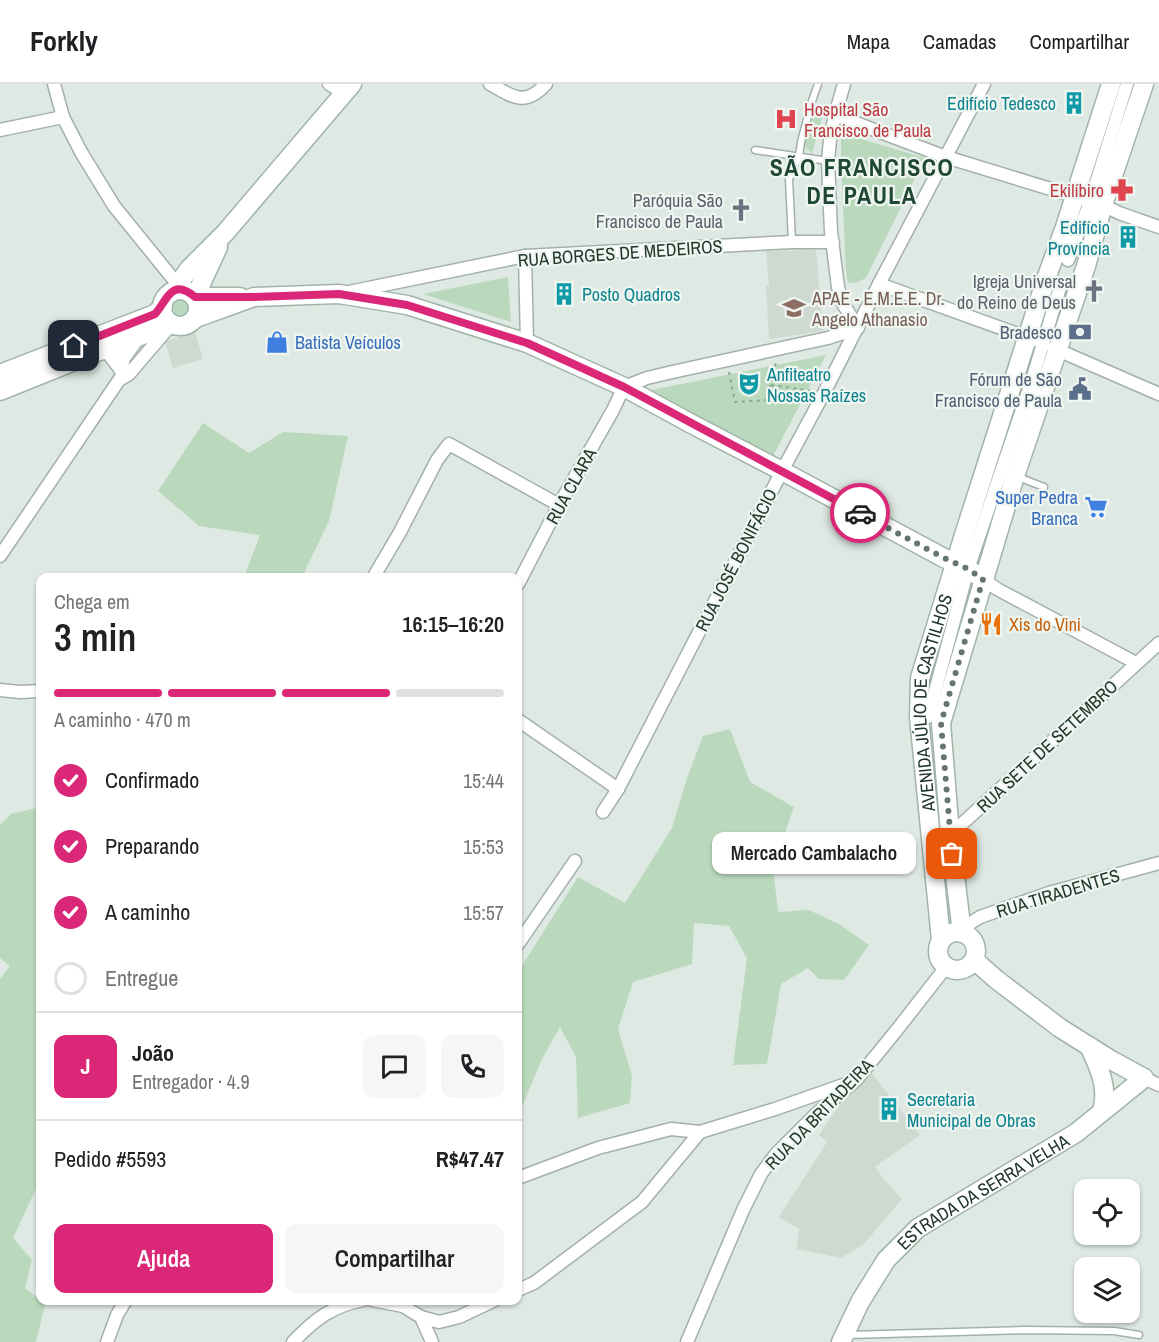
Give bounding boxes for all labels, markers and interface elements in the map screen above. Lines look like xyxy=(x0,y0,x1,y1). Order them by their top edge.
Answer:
text: Forkly xyxy=(30,22,98,60)
text: Mapa xyxy=(847,27,890,56)
text: Camadas xyxy=(923,27,996,56)
text: Compartilhar xyxy=(1029,27,1129,56)
building icon: Edifício Tedesco xyxy=(1061,90,1087,116)
place label: Edifício Tedesco xyxy=(947,91,1056,116)
place label: Hospital São Francisco de Paula xyxy=(804,97,931,143)
hospital icon: Hospital São Francisco de Paula xyxy=(773,106,799,132)
district label: SÃO FRANCISCO DE PAULA xyxy=(770,151,954,211)
pharmacy icon: Ekilíbiro xyxy=(1109,177,1135,203)
place label: Ekilíbiro xyxy=(1050,178,1104,203)
place label: Paróquia São Francisco de Paula xyxy=(596,188,723,234)
church icon: Paróquia São Francisco de Paula xyxy=(728,197,754,223)
place label: Edifício Província xyxy=(1048,215,1110,261)
building icon: Edifício Província xyxy=(1115,224,1141,250)
street label: RUA BORGES DE MEDEIROS xyxy=(517,233,723,273)
place label: Igreja Universal do Reino de Deus xyxy=(957,269,1076,315)
church icon: Igreja Universal do Reino de Deus xyxy=(1081,278,1107,304)
building icon: Posto Quadros xyxy=(551,281,577,307)
place label: Posto Quadros xyxy=(582,282,680,307)
place label: APAE - E.M.E.E. Dr. Angelo Athanasio xyxy=(811,286,945,332)
school or university icon: APAE - E.M.E.E. Dr. Angelo Athanasio xyxy=(781,295,807,321)
bank icon: Bradesco xyxy=(1067,319,1093,345)
pin xyxy=(48,320,99,371)
place label: Bradesco xyxy=(1000,320,1062,345)
icon: home xyxy=(57,329,90,362)
shop icon: Batista Veículos xyxy=(264,329,290,355)
place label: Batista Veículos xyxy=(295,330,401,355)
place label: Anfiteatro Nossas Raízes xyxy=(766,362,866,408)
place label: Fórum de São Francisco de Paula xyxy=(935,367,1062,413)
theatre icon: Anfiteatro Nossas Raízes xyxy=(736,371,762,397)
public building icon: Fórum de São Francisco de Paula xyxy=(1067,376,1093,402)
street label: RUA CLARA xyxy=(540,443,602,529)
courier xyxy=(830,483,890,543)
street label: RUA JOSÉ BONIFÁCIO xyxy=(689,484,783,636)
place label: Super Pedra Branca xyxy=(995,485,1078,531)
supermarket icon: Super Pedra Branca xyxy=(1083,494,1109,520)
icon: car xyxy=(844,497,877,530)
text: Chega em xyxy=(54,588,130,615)
street label: AVENIDA JÚLIO DE CASTILHOS xyxy=(906,590,958,814)
text: 16:15–16:20 xyxy=(402,609,504,639)
text: 3 min xyxy=(54,611,136,663)
restaurant icon: Xis do Vini xyxy=(978,611,1004,637)
place label: Xis do Vini xyxy=(1009,612,1081,637)
street label: RUA SETE DE SETEMBRO xyxy=(971,674,1123,818)
text: A caminho · 470 m xyxy=(54,706,191,733)
icon: check xyxy=(54,764,87,797)
text: Confirmado xyxy=(105,765,199,795)
text: 15:44 xyxy=(463,767,504,794)
pin xyxy=(926,828,977,879)
icon: check xyxy=(54,830,87,863)
text: Preparando xyxy=(105,831,199,861)
text: 15:53 xyxy=(463,833,504,860)
callout: Mercado Cambalacho xyxy=(712,833,916,875)
icon: bag xyxy=(935,837,968,870)
text: Mercado Cambalacho xyxy=(731,839,897,866)
street label: RUA TIRADENTES xyxy=(993,862,1123,924)
icon: check xyxy=(54,896,87,929)
text: A caminho xyxy=(105,897,190,927)
text: 15:57 xyxy=(463,899,504,926)
text: Entregue xyxy=(105,963,178,993)
button: chat xyxy=(363,1035,426,1098)
button: phone xyxy=(441,1035,504,1098)
text: João xyxy=(132,1038,174,1068)
text: J xyxy=(80,1051,91,1081)
street label: RUA DA BRITADEIRA xyxy=(759,1053,879,1175)
text: Entregador · 4.9 xyxy=(132,1068,250,1095)
place label: Secretaria Municipal de Obras xyxy=(907,1087,1036,1133)
building icon: Secretaria Municipal de Obras xyxy=(876,1096,902,1122)
street label: ESTRADA DA SERRA VELHA xyxy=(891,1128,1074,1255)
text: Pedido #5593 xyxy=(54,1144,166,1174)
text: R$47.47 xyxy=(436,1144,504,1174)
map controls xyxy=(1074,1179,1140,1323)
button: locate xyxy=(1074,1179,1140,1245)
button: Ajuda xyxy=(54,1224,273,1293)
button: Compartilhar xyxy=(285,1224,504,1293)
button: layers xyxy=(1074,1257,1140,1323)

